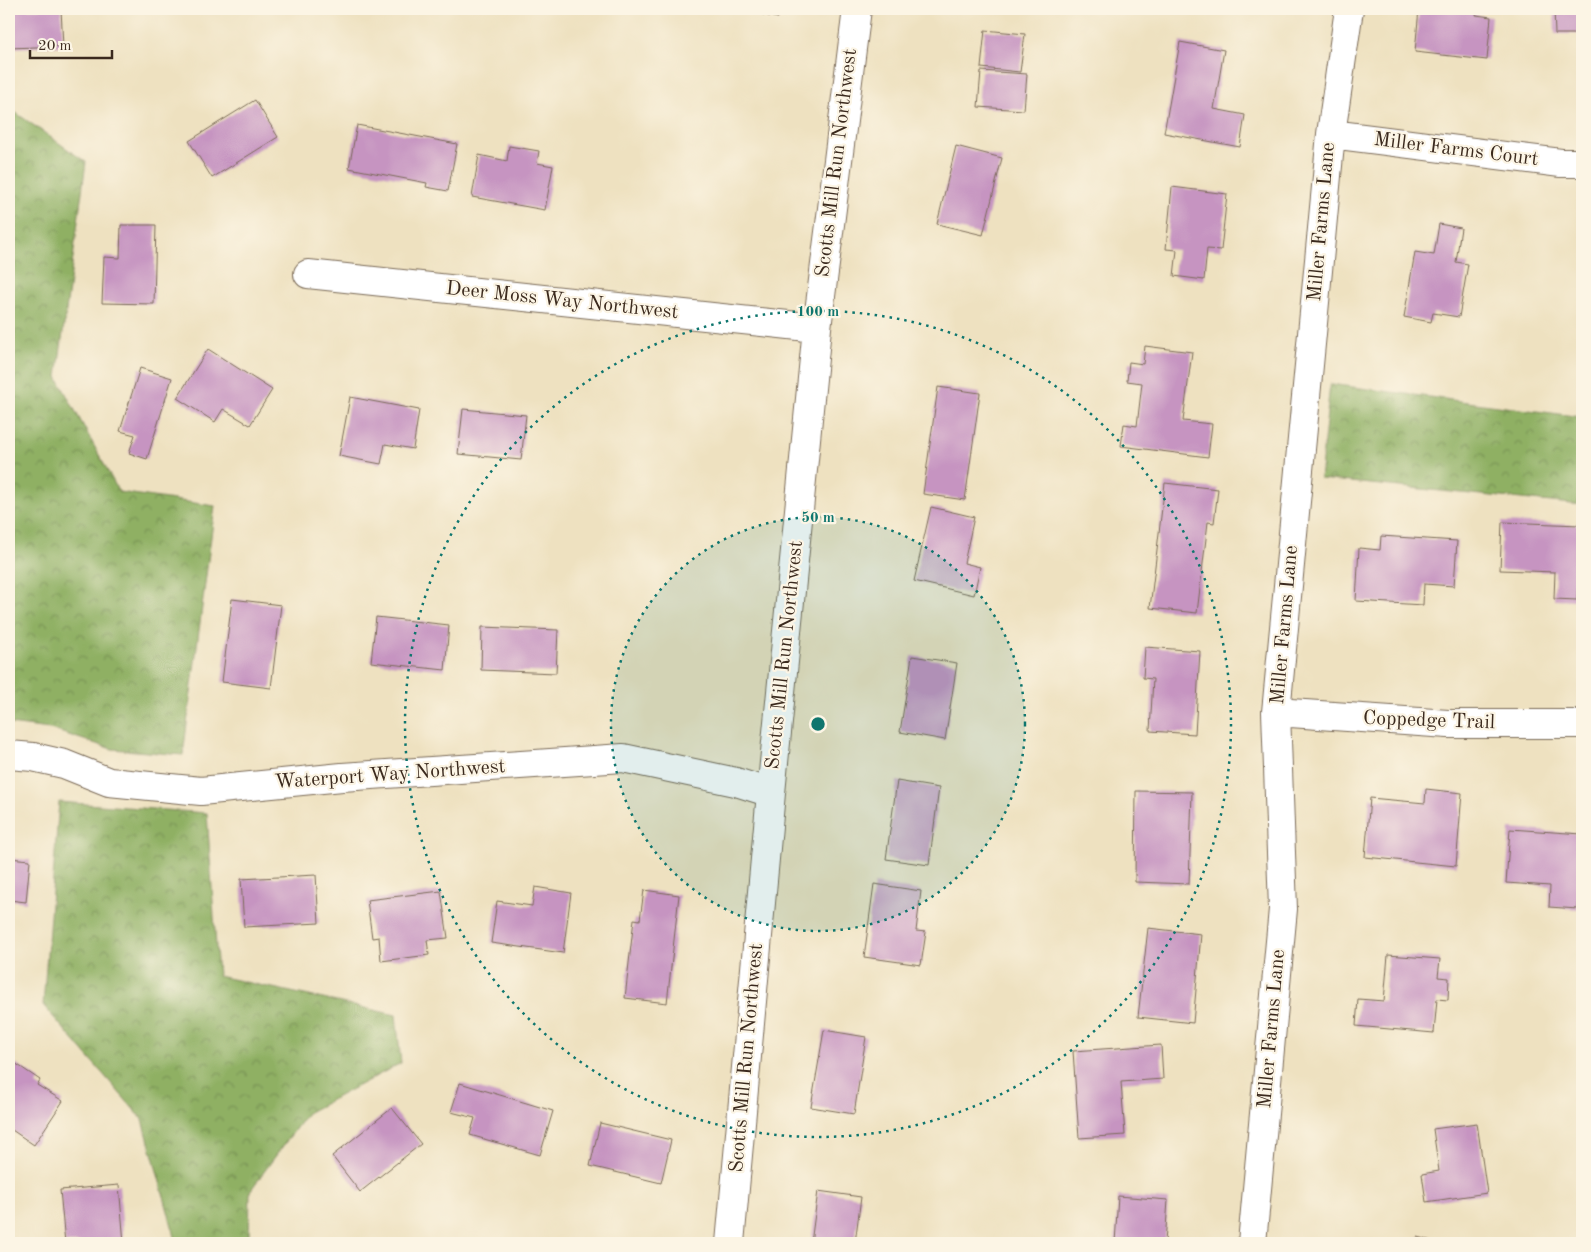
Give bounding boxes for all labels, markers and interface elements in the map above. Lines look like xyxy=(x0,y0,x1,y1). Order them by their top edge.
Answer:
scale bar xyxy=(30,28,112,60)
text: 20 m xyxy=(38,39,72,54)
street label: Scotts Mill Run Northwest xyxy=(813,48,861,278)
street label: Miller Farms Court xyxy=(1373,130,1539,170)
street label: Miller Farms Lane xyxy=(1305,142,1339,302)
street label: Deer Moss Way Northwest xyxy=(445,279,679,323)
text: 100 m xyxy=(797,305,839,320)
text: 50 m xyxy=(801,511,835,526)
street label: Scotts Mill Run Northwest xyxy=(763,540,807,770)
street label: Miller Farms Lane xyxy=(1268,545,1302,705)
street label: Coppedge Trail xyxy=(1362,709,1496,733)
centre of rings xyxy=(809,715,827,733)
street label: Waterport Way Northwest xyxy=(274,757,506,793)
street label: Scotts Mill Run Northwest xyxy=(727,943,767,1173)
street label: Miller Farms Lane xyxy=(1255,949,1289,1109)

